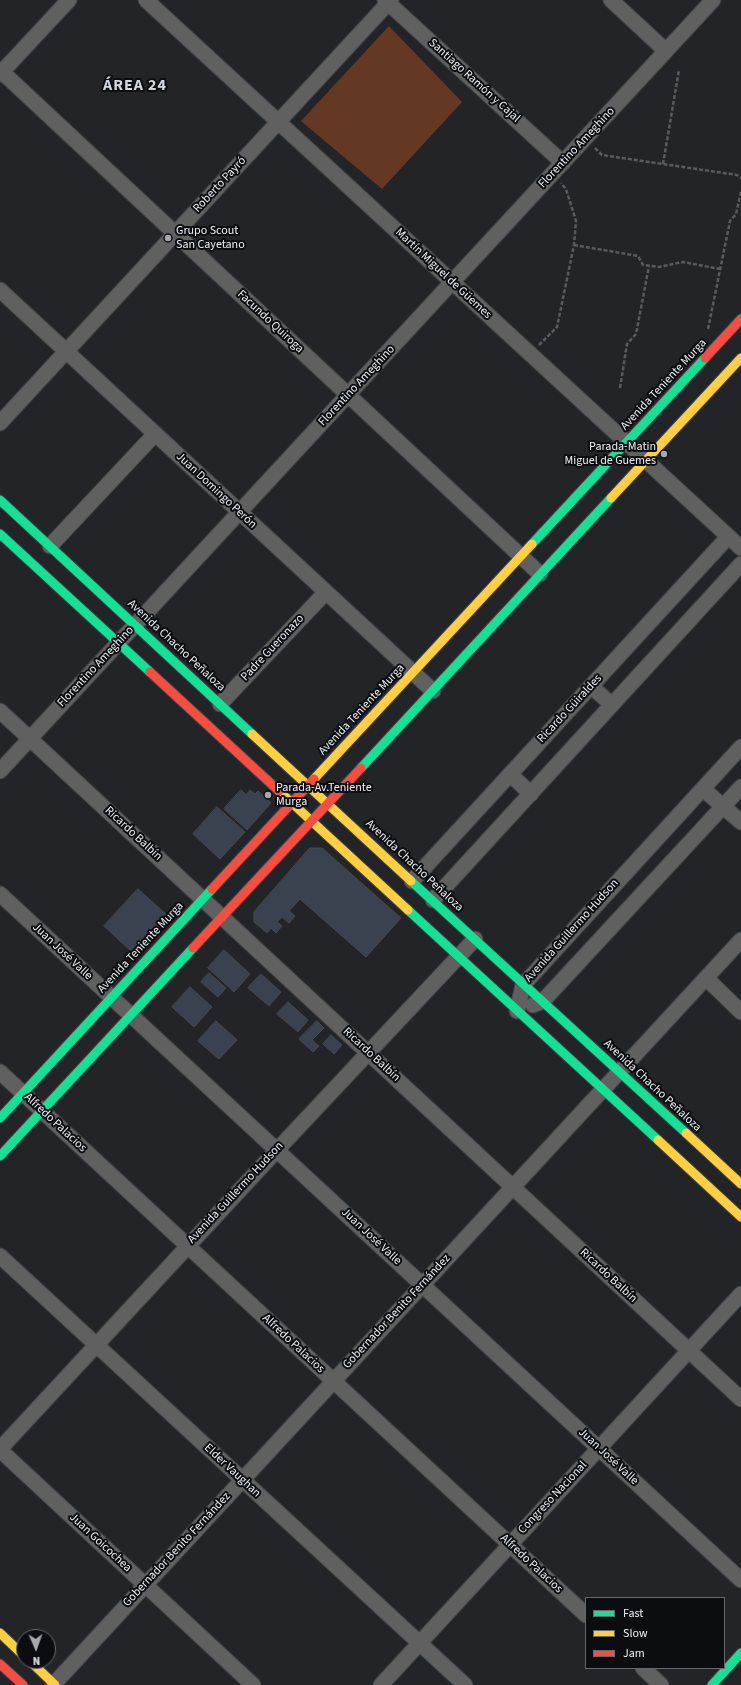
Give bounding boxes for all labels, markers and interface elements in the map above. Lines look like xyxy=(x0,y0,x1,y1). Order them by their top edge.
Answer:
street label: Santiago Ramón y Cajal xyxy=(425,36,523,126)
district label: ÁREA 24 xyxy=(103,76,167,96)
street label: Florentino Ameghino xyxy=(536,105,618,191)
street label: Roberto Payró xyxy=(190,154,250,216)
place label: Grupo Scout San Cayetano xyxy=(176,224,245,252)
street label: Martín Miguel de Güemes xyxy=(392,226,494,322)
marker: Grupo Scout San Cayetano xyxy=(163,233,173,243)
street label: Facundo Quiroga xyxy=(234,288,306,356)
street label: Avenida Teniente Murga xyxy=(618,336,710,434)
street label: Florentino Ameghino xyxy=(316,343,398,429)
place label: Parada-Matin Miguel de Guemes xyxy=(565,440,656,468)
marker: Parada-Matin Miguel de Guemes xyxy=(659,449,669,459)
street label: Juan Domingo Perón xyxy=(173,450,259,532)
street label: Avenida Chacho Peñaloza xyxy=(124,597,228,695)
street label: Padre Gueronazo xyxy=(238,612,308,684)
street label: Florentino Ameghino xyxy=(55,624,137,710)
street label: Avenida Teniente Murga xyxy=(316,661,408,759)
street label: Ricardo Güiraldes xyxy=(535,672,605,746)
place label: Parada-Av.Teniente Murga xyxy=(276,781,372,809)
marker: Parada-Av.Teniente Murga xyxy=(263,790,273,800)
street label: Ricardo Balbín xyxy=(101,804,165,864)
street label: Avenida Chacho Peñaloza xyxy=(362,817,466,915)
street label: Avenida Guillermo Hudson xyxy=(522,877,622,985)
street label: Avenida Teniente Murga xyxy=(95,899,187,997)
street label: Juan José Valle xyxy=(29,921,95,983)
street label: Ricardo Balbín xyxy=(339,1025,403,1085)
street label: Avenida Chacho Peñaloza xyxy=(600,1037,704,1135)
street label: Alfredo Palacios xyxy=(21,1090,89,1156)
street label: Avenida Guillermo Hudson xyxy=(185,1139,287,1247)
street label: Juan José Valle xyxy=(338,1206,404,1268)
street label: Ricardo Balbín xyxy=(576,1246,640,1306)
street label: Gobernador Benito Fernández xyxy=(340,1252,454,1372)
street label: Alfredo Palacios xyxy=(259,1311,327,1377)
street label: Juan José Valle xyxy=(575,1426,641,1488)
street label: Elder Vaughan xyxy=(201,1441,263,1501)
street label: Congreso Nacional xyxy=(516,1459,590,1537)
street label: Gobernador Benito Fernández xyxy=(120,1490,234,1610)
street label: Juan Goicochea xyxy=(66,1511,134,1575)
street label: Alfredo Palacios xyxy=(497,1531,565,1597)
legend xyxy=(585,1597,725,1669)
text: Fast xyxy=(623,1605,643,1622)
text: Slow xyxy=(623,1625,648,1642)
north arrow xyxy=(16,1629,56,1669)
text: Jam xyxy=(623,1645,645,1662)
text: N xyxy=(32,1653,40,1668)

